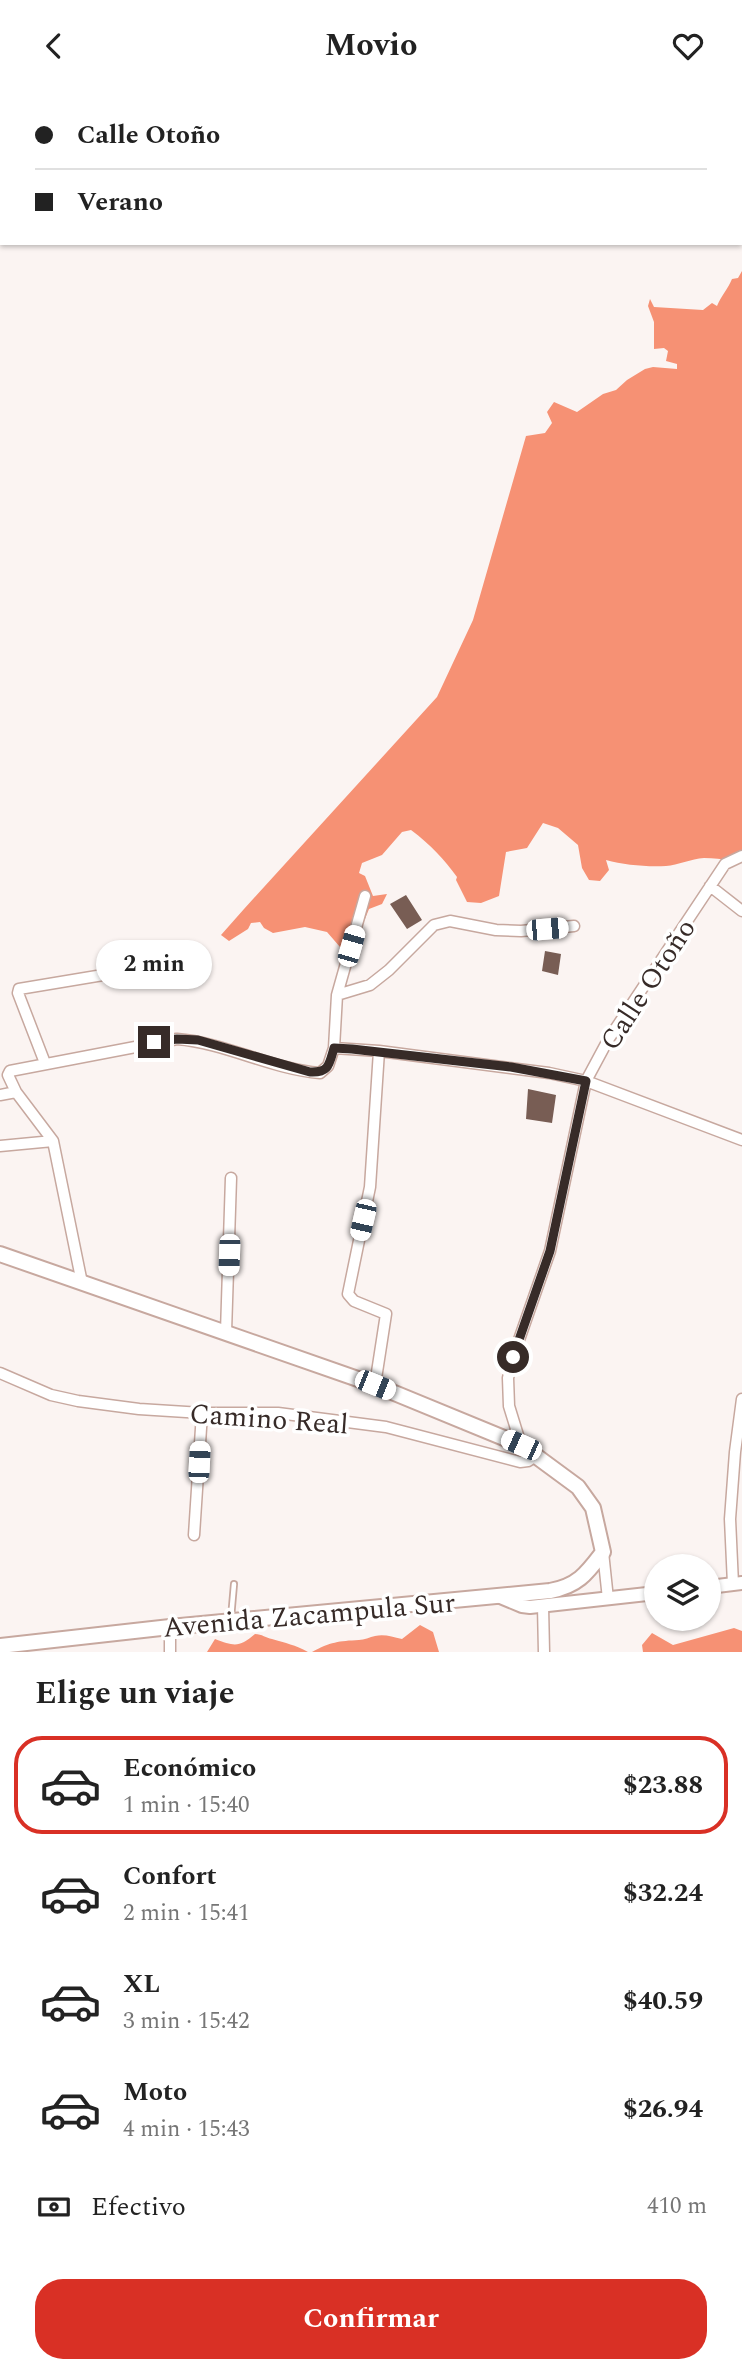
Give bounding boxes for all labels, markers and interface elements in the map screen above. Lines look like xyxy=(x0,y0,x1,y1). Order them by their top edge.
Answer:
text: Movio xyxy=(325,21,417,70)
icon: back xyxy=(35,27,73,65)
icon: heart xyxy=(669,27,707,65)
text: Calle Otoño xyxy=(77,115,220,155)
text: Verano xyxy=(77,182,163,222)
street label: Calle Otoño xyxy=(589,910,707,1059)
car xyxy=(526,917,569,941)
car xyxy=(336,923,367,969)
callout: 2 min xyxy=(96,941,212,989)
text: 2 min xyxy=(123,947,185,982)
route end xyxy=(138,1026,170,1058)
car xyxy=(349,1197,378,1243)
car xyxy=(218,1234,241,1276)
route start xyxy=(497,1341,529,1373)
car xyxy=(352,1367,399,1403)
street label: Camino Real xyxy=(188,1392,350,1446)
car xyxy=(498,1427,545,1463)
car xyxy=(188,1440,211,1484)
map controls xyxy=(644,1554,721,1631)
button: layers xyxy=(644,1554,721,1631)
street label: Avenida Zacampula Sur xyxy=(161,1581,457,1650)
text: Elige un viaje xyxy=(35,1669,235,1718)
text: Económico xyxy=(123,1748,256,1788)
icon: car xyxy=(39,1754,102,1817)
text: $23.88 xyxy=(623,1765,703,1805)
text: 1 min · 15:40 xyxy=(123,1788,250,1823)
text: Confort xyxy=(123,1856,217,1896)
icon: car xyxy=(39,1862,102,1925)
text: $32.24 xyxy=(623,1873,703,1913)
text: 2 min · 15:41 xyxy=(123,1896,250,1931)
text: XL xyxy=(123,1964,160,2004)
icon: car xyxy=(39,1970,102,2033)
text: $40.59 xyxy=(623,1981,703,2021)
text: 3 min · 15:42 xyxy=(123,2004,250,2039)
text: Moto xyxy=(123,2072,187,2112)
icon: car xyxy=(39,2078,102,2141)
text: $26.94 xyxy=(623,2089,703,2129)
text: 4 min · 15:43 xyxy=(123,2112,250,2147)
text: Efectivo xyxy=(91,2187,186,2227)
icon: cash xyxy=(35,2188,73,2226)
text: 410 m xyxy=(647,2189,707,2224)
button: Confirmar xyxy=(35,2279,707,2359)

